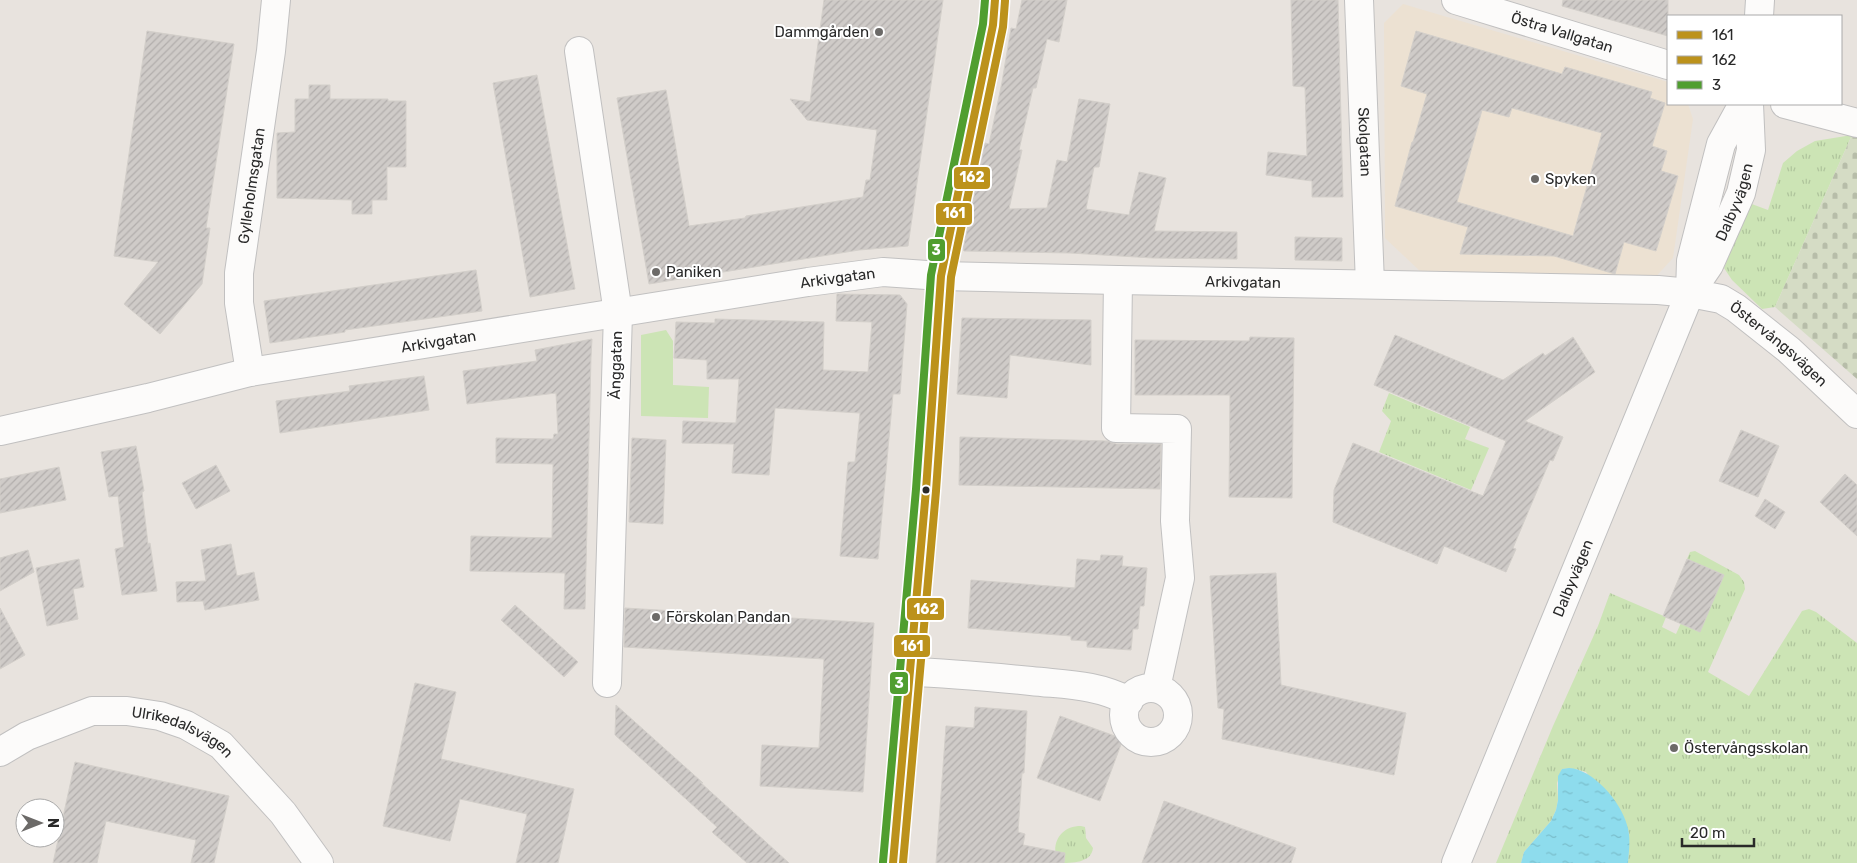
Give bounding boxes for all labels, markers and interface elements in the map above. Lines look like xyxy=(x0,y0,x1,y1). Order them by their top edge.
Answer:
street label: Östra Vallgatan xyxy=(1509,8,1615,57)
legend xyxy=(1667,15,1842,105)
place label: Dammgården xyxy=(775,23,869,41)
marker: Dammgården xyxy=(873,26,885,38)
text: 161 xyxy=(1712,26,1734,44)
text: 162 xyxy=(1712,51,1736,69)
text: 3 xyxy=(1712,76,1721,94)
street label: Skolgatan xyxy=(1354,107,1375,177)
street label: Gylleholmsgatan xyxy=(234,127,269,245)
street label: Dalbyvägen xyxy=(1712,162,1757,244)
line badge: 162 xyxy=(953,166,991,190)
text: 162 xyxy=(959,169,985,186)
place label: Spyken xyxy=(1545,170,1596,188)
marker: Spyken xyxy=(1529,173,1541,185)
line badge: 161 xyxy=(935,202,973,226)
text: 161 xyxy=(943,205,965,222)
line badge: 3 xyxy=(927,238,946,262)
text: 3 xyxy=(931,242,941,259)
place label: Paniken xyxy=(666,263,721,281)
street label: Arkivgatan xyxy=(799,264,876,292)
marker: Paniken xyxy=(650,266,662,278)
street label: Arkivgatan xyxy=(1205,273,1281,292)
street label: Östervångsvägen xyxy=(1727,298,1831,390)
street label: Arkivgatan xyxy=(400,327,477,356)
street label: Änggatan xyxy=(606,330,626,400)
unlabelled marker xyxy=(921,485,931,495)
street label: Dalbyvägen xyxy=(1549,537,1597,619)
line badge: 162 xyxy=(906,597,945,621)
text: 162 xyxy=(913,601,939,618)
place label: Förskolan Pandan xyxy=(666,608,790,626)
marker: Förskolan Pandan xyxy=(650,611,662,623)
line badge: 161 xyxy=(893,634,931,658)
text: 161 xyxy=(901,638,923,655)
line badge: 3 xyxy=(889,671,909,695)
text: 3 xyxy=(894,675,904,692)
street label: Ulrikedalsvägen xyxy=(130,703,237,761)
place label: Östervångsskolan xyxy=(1684,739,1808,757)
marker: Östervångsskolan xyxy=(1668,742,1680,754)
north arrow xyxy=(15,798,65,848)
scale bar xyxy=(1682,816,1754,848)
text: N xyxy=(44,818,61,828)
text: 20 m xyxy=(1690,824,1725,842)

